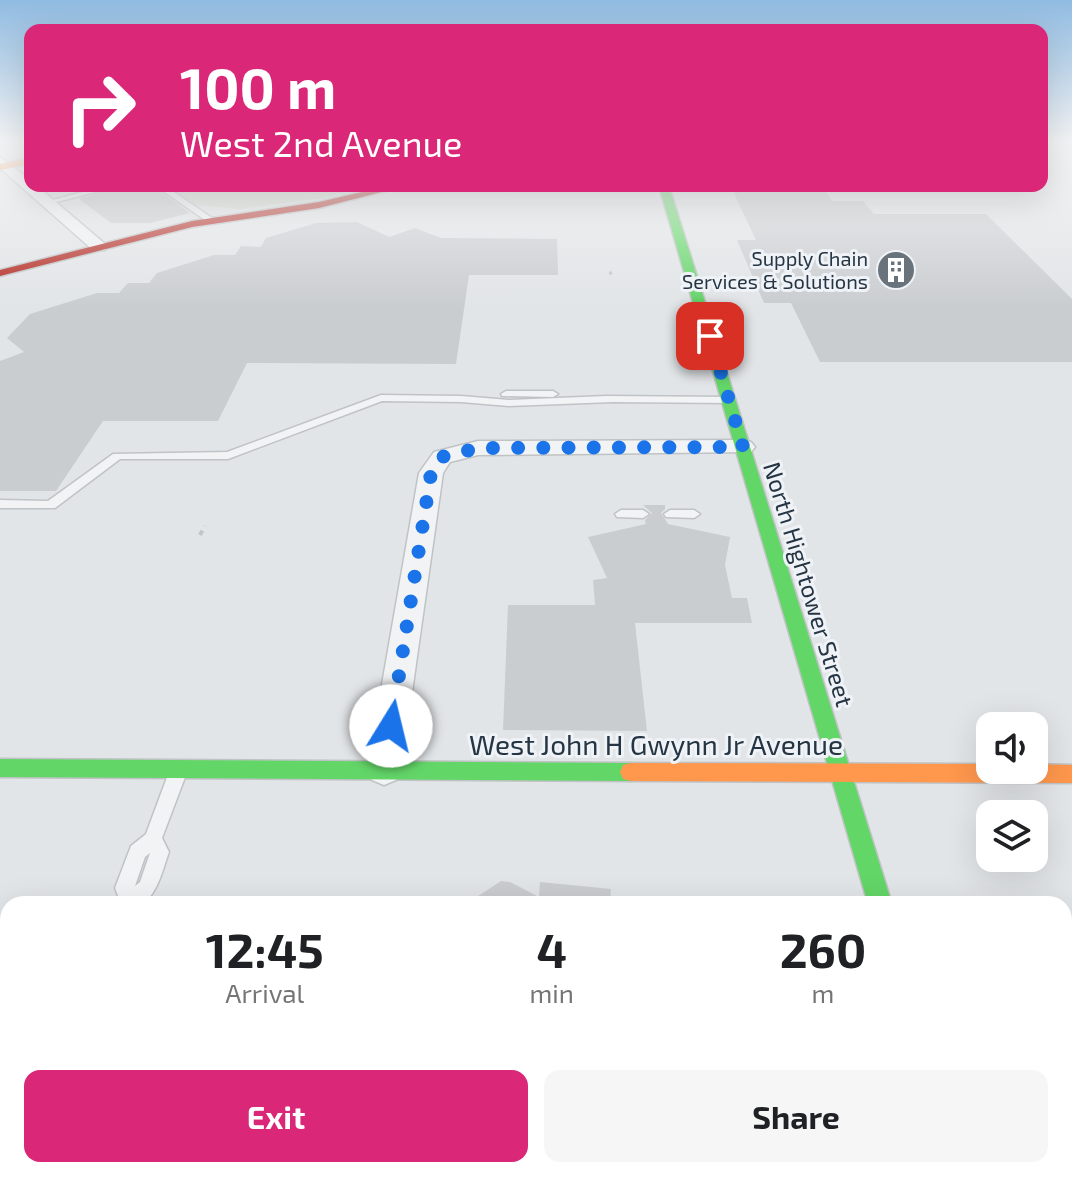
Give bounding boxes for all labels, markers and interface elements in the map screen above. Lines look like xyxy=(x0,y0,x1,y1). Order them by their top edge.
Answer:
text: 100 m xyxy=(180,53,336,120)
icon: right xyxy=(48,56,152,160)
text: West 2nd Avenue xyxy=(180,121,462,164)
place label: Supply Chain Services & Solutions xyxy=(682,246,868,293)
building icon: Supply Chain Services & Solutions xyxy=(875,249,917,291)
pin xyxy=(676,302,744,370)
icon: arrive xyxy=(688,314,732,358)
street label: North Hightower Street xyxy=(758,458,860,710)
position arrow xyxy=(349,684,433,768)
map controls xyxy=(976,712,1048,872)
button: sound xyxy=(976,712,1048,784)
street label: West John H Gwynn Jr Avenue xyxy=(469,727,843,761)
button: layers xyxy=(976,800,1048,872)
text: 12:45 xyxy=(206,920,324,978)
text: 4 xyxy=(536,920,567,978)
text: 260 xyxy=(780,920,866,978)
text: Arrival xyxy=(225,977,304,1008)
text: min xyxy=(530,977,574,1008)
text: m xyxy=(812,977,834,1008)
button: Exit xyxy=(24,1070,528,1162)
button: Share xyxy=(544,1070,1048,1162)

